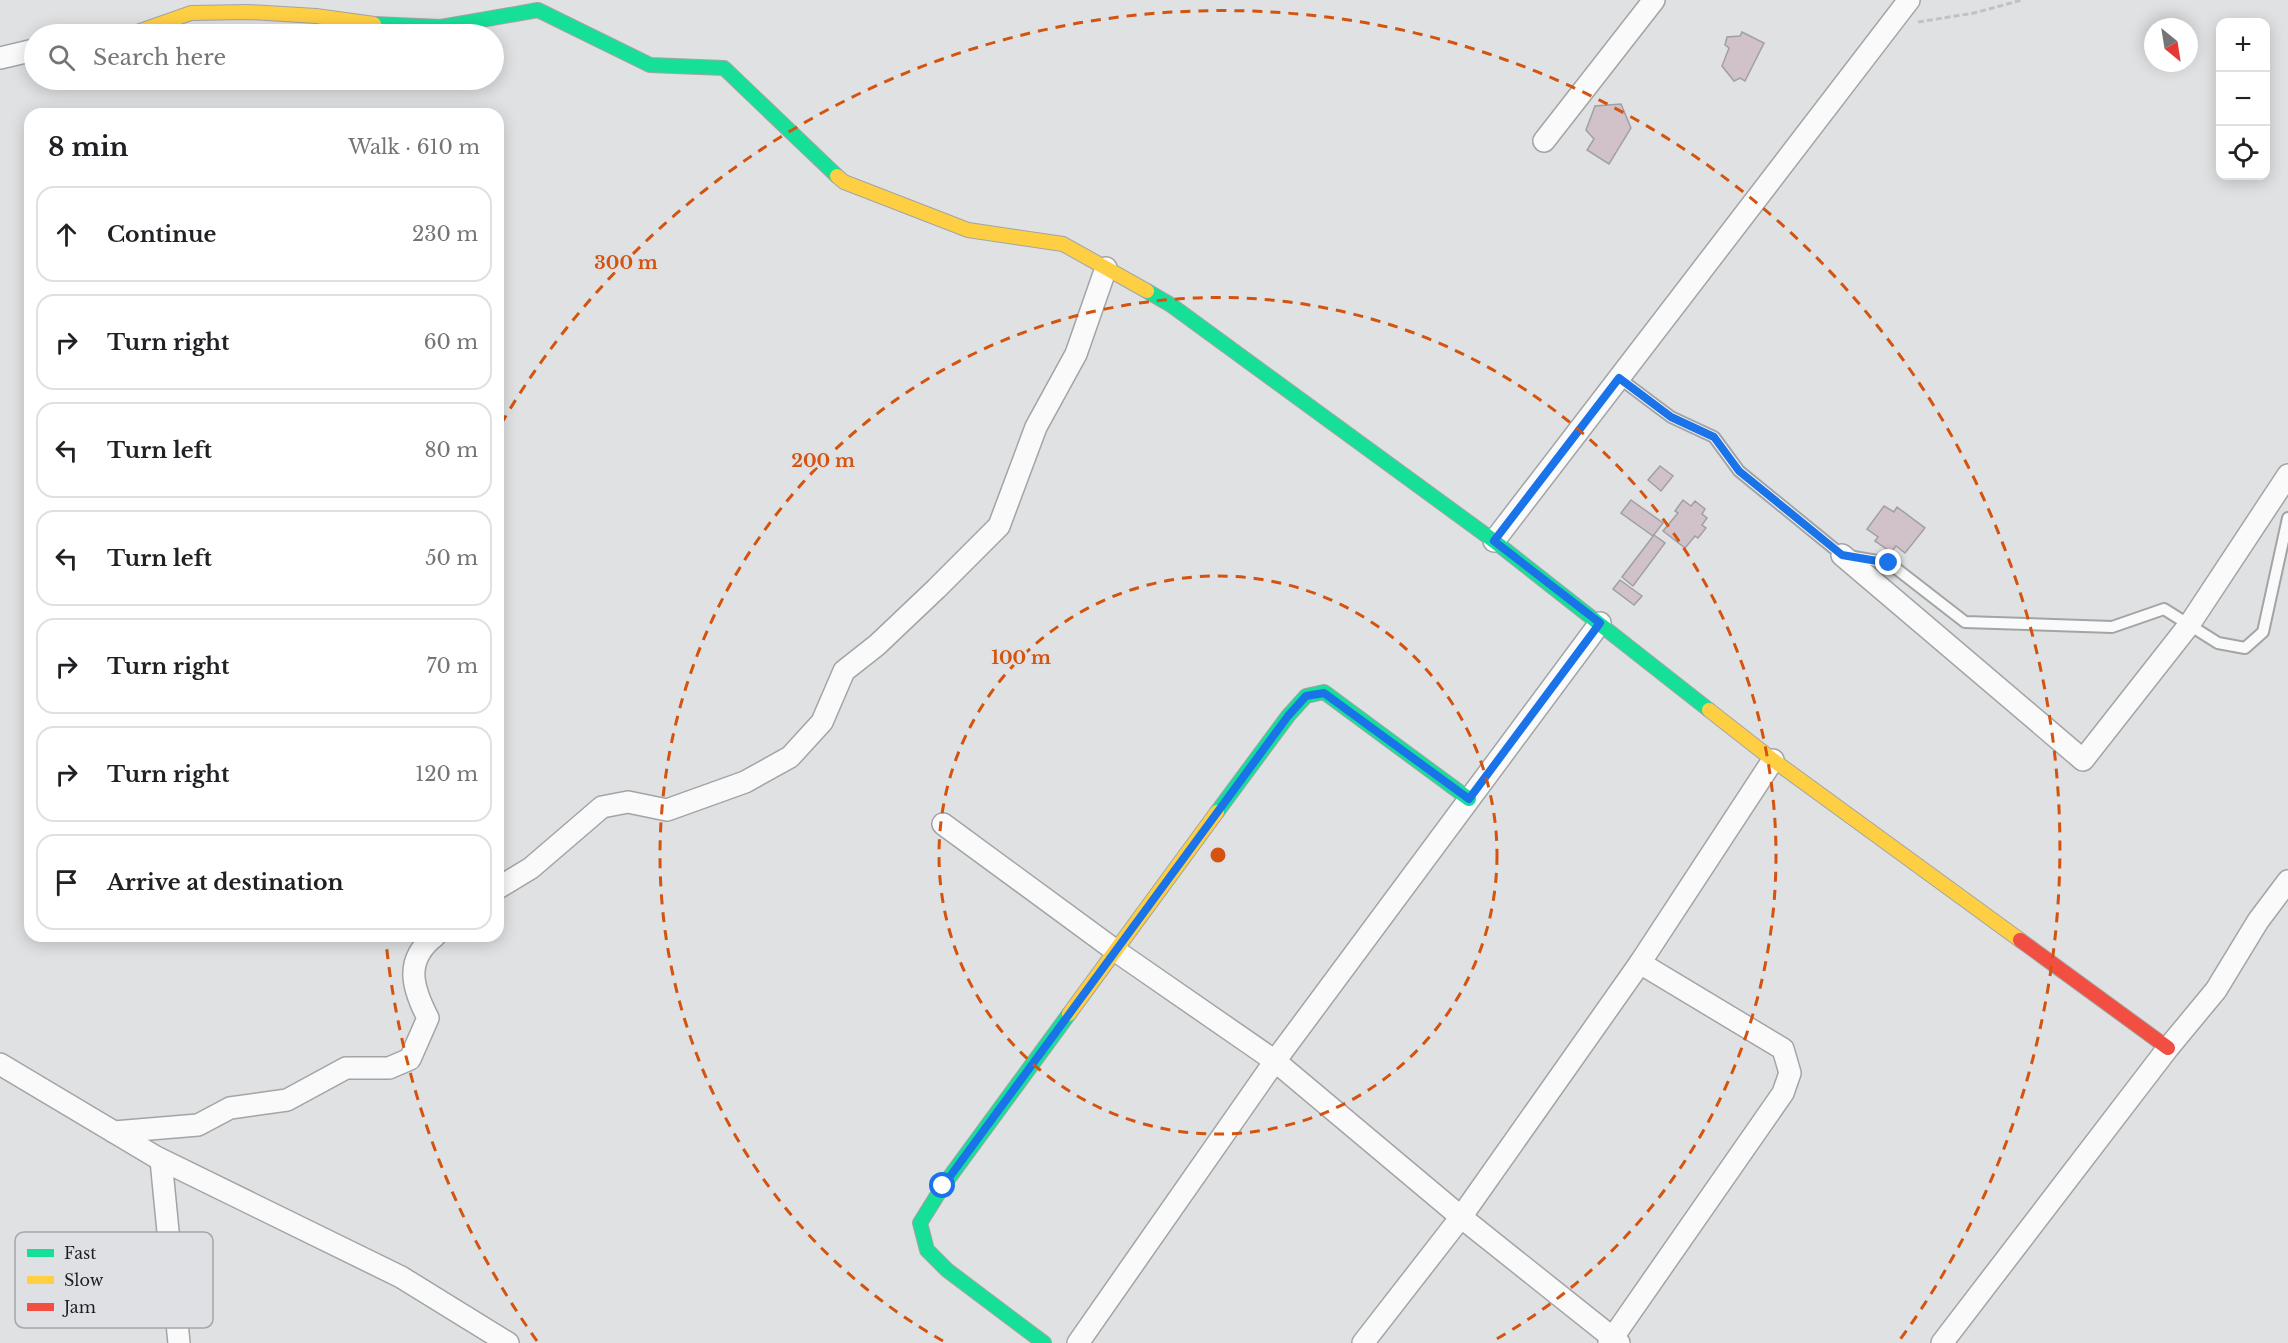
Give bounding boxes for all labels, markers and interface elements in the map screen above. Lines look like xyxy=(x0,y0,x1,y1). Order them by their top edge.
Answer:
north arrow xyxy=(2144,18,2198,72)
map controls xyxy=(2216,18,2270,180)
button: + xyxy=(2216,18,2270,72)
search box xyxy=(24,24,504,90)
icon: search xyxy=(45,41,78,74)
text: Search here xyxy=(93,44,226,71)
button: − xyxy=(2216,72,2270,126)
button: locate xyxy=(2216,126,2270,180)
text: 8 min xyxy=(48,131,128,163)
text: Walk · 610 m xyxy=(348,135,480,159)
icon: ahead xyxy=(50,218,83,251)
text: Continue xyxy=(107,221,216,248)
text: 230 m xyxy=(412,222,478,246)
text: 300 m xyxy=(594,252,658,274)
icon: right xyxy=(50,326,83,359)
text: Turn right xyxy=(107,329,229,356)
text: 60 m xyxy=(424,330,478,354)
icon: left xyxy=(50,434,83,467)
text: Turn left xyxy=(107,437,212,464)
text: 80 m xyxy=(424,438,478,462)
text: 200 m xyxy=(791,450,855,472)
icon: left xyxy=(50,542,83,575)
text: Turn left xyxy=(107,545,212,572)
text: 50 m xyxy=(425,546,478,570)
route end xyxy=(1875,549,1901,575)
text: 100 m xyxy=(991,647,1051,669)
icon: right xyxy=(50,650,83,683)
text: Turn right xyxy=(107,653,229,680)
text: 70 m xyxy=(426,654,478,678)
icon: right xyxy=(50,758,83,791)
text: Turn right xyxy=(107,761,229,788)
text: 120 m xyxy=(415,762,478,786)
centre of rings xyxy=(1208,845,1228,865)
icon: arrive xyxy=(50,866,83,899)
text: Arrive at destination xyxy=(107,869,344,896)
route start xyxy=(929,1172,955,1198)
legend xyxy=(15,1232,213,1328)
text: Fast xyxy=(64,1243,96,1263)
text: Slow xyxy=(64,1270,104,1290)
text: Jam xyxy=(62,1297,96,1317)

